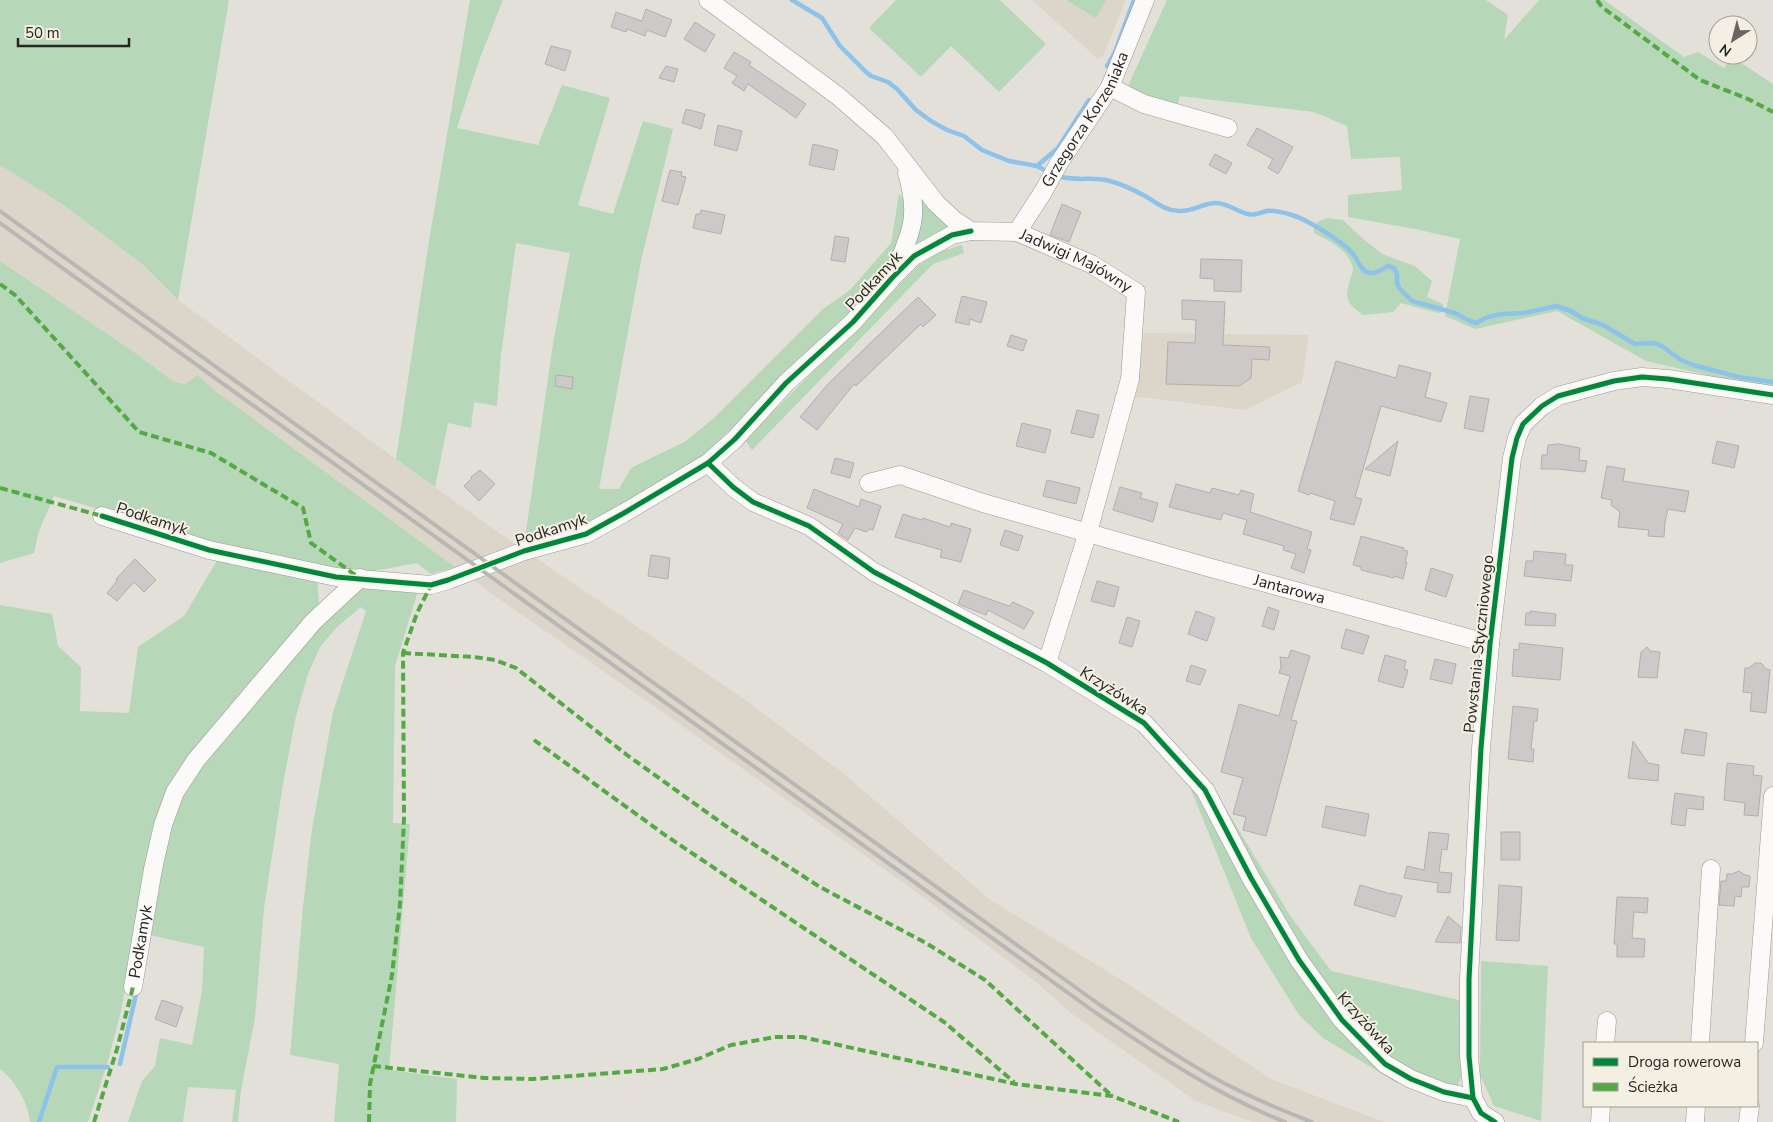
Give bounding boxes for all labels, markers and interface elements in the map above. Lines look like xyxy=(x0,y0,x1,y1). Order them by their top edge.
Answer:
scale bar xyxy=(18,15,129,47)
north arrow xyxy=(1708,15,1758,65)
text: 50 m xyxy=(25,23,60,43)
text: N xyxy=(1716,39,1735,61)
street label: Grzegorza Korzeniaka xyxy=(1037,48,1134,191)
street label: Jadwigi Majówny xyxy=(1016,223,1137,298)
street label: Podkamyk xyxy=(841,246,908,316)
street label: Podkamyk xyxy=(113,497,192,541)
street label: Podkamyk xyxy=(512,508,591,552)
street label: Powstania Styczniowego xyxy=(1459,554,1499,734)
street label: Jantarowa xyxy=(1250,569,1328,610)
street label: Krzyżówka xyxy=(1075,661,1153,721)
street label: Podkamyk xyxy=(124,902,158,980)
street label: Krzyżówka xyxy=(1332,987,1400,1059)
legend xyxy=(1583,1042,1758,1107)
text: Droga rowerowa xyxy=(1628,1052,1741,1072)
text: Ścieżka xyxy=(1628,1076,1678,1097)

